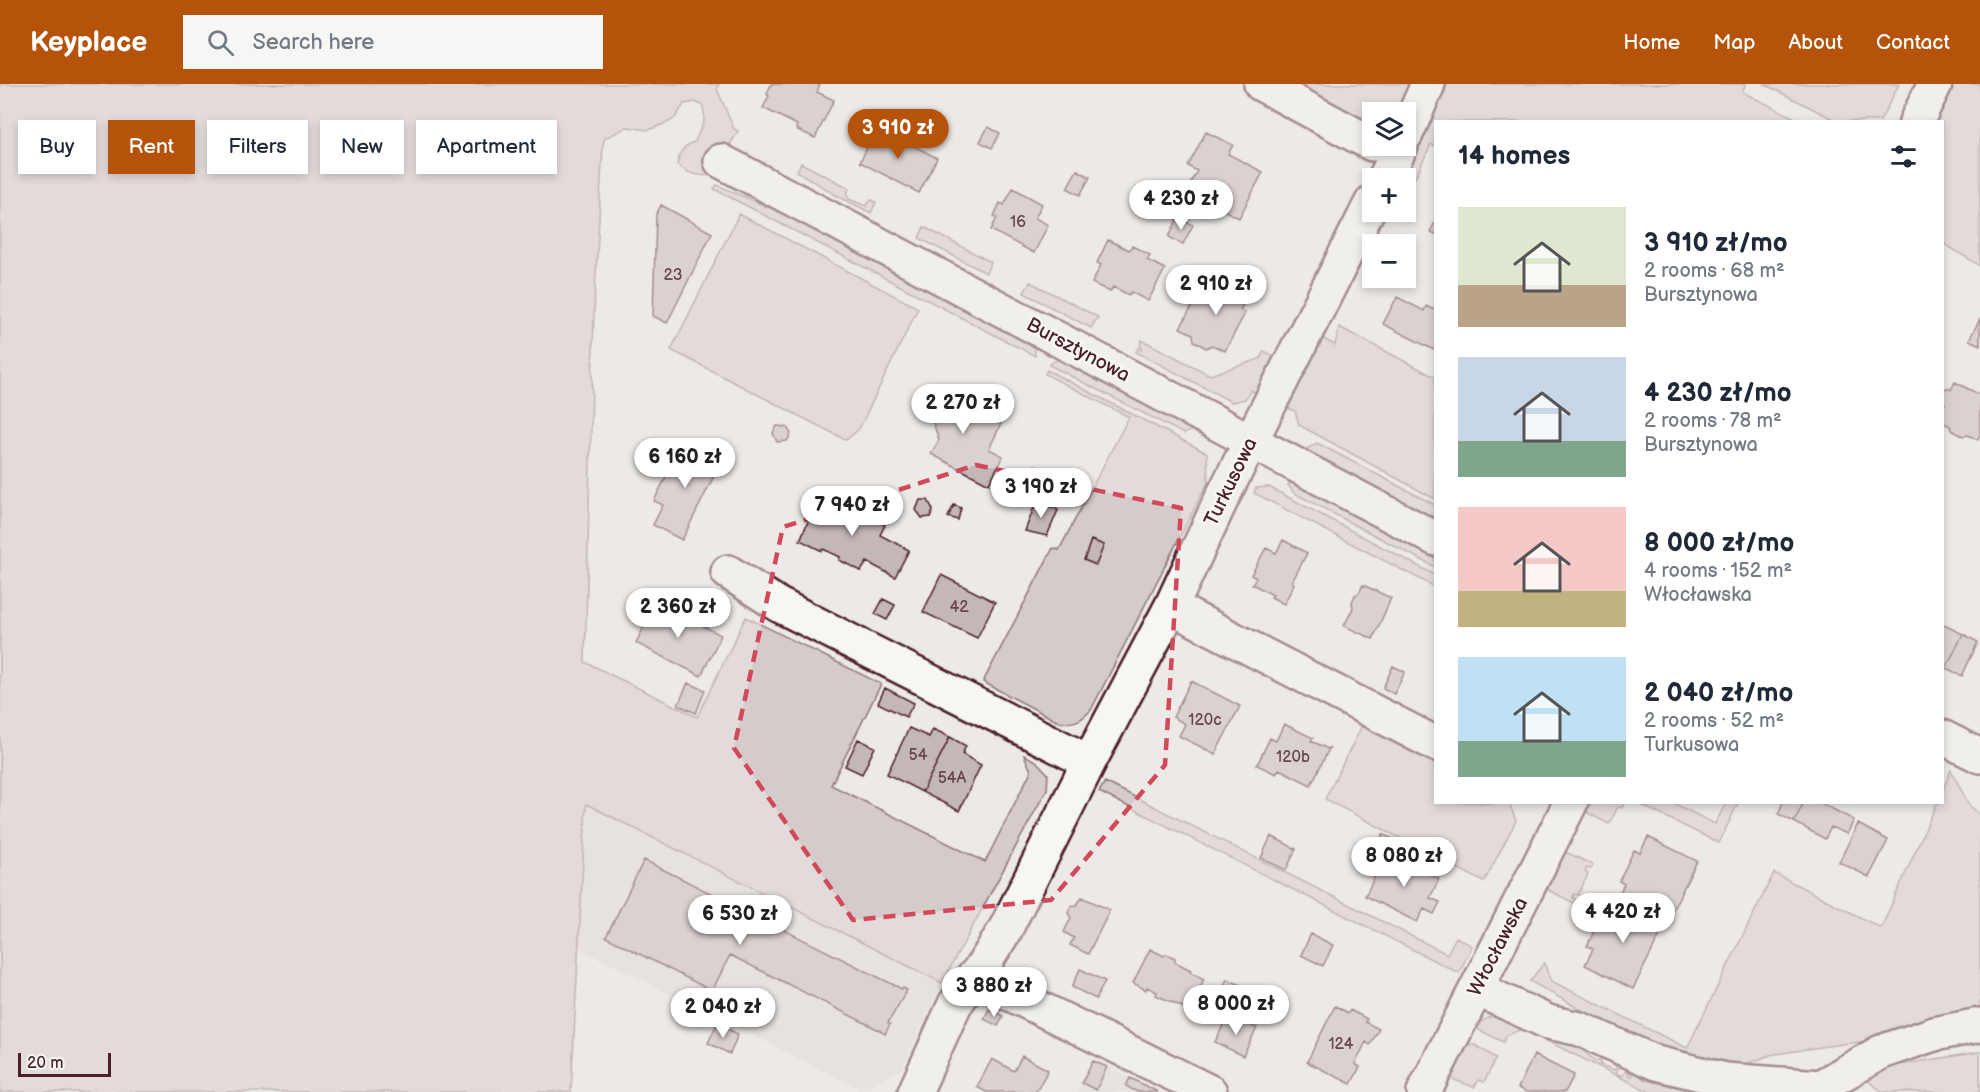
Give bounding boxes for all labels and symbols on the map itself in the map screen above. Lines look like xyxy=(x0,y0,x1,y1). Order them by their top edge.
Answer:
pin: 3 910 zł xyxy=(836,109,960,160)
pin: 4 230 zł xyxy=(1119,180,1243,231)
house number: 16 xyxy=(1010,213,1026,232)
pin: 2 910 zł xyxy=(1154,265,1278,316)
house number: 23 xyxy=(664,266,683,285)
street label: Bursztynowa xyxy=(1022,313,1134,387)
pin: 2 270 zł xyxy=(901,384,1025,435)
street label: Turkusowa xyxy=(1199,434,1263,530)
pin: 6 160 zł xyxy=(623,438,747,489)
pin: 3 190 zł xyxy=(979,468,1103,519)
pin: 7 940 zł xyxy=(790,486,914,537)
pin: 2 360 zł xyxy=(616,588,740,639)
house number: 42 xyxy=(949,598,969,617)
house number: 120c xyxy=(1188,711,1222,730)
house number: 54 xyxy=(909,746,928,765)
house number: 120b xyxy=(1276,748,1310,767)
house number: 54A xyxy=(938,769,967,788)
pin: 8 080 zł xyxy=(1342,837,1466,888)
street label: Włocławska xyxy=(1463,893,1533,1001)
pin: 4 420 zł xyxy=(1561,893,1685,944)
pin: 6 530 zł xyxy=(678,895,802,946)
pin: 3 880 zł xyxy=(932,967,1056,1018)
pin: 8 000 zł xyxy=(1174,985,1298,1036)
pin: 2 040 zł xyxy=(661,988,785,1039)
house number: 124 xyxy=(1328,1035,1354,1054)
scale bar xyxy=(18,1050,111,1078)

